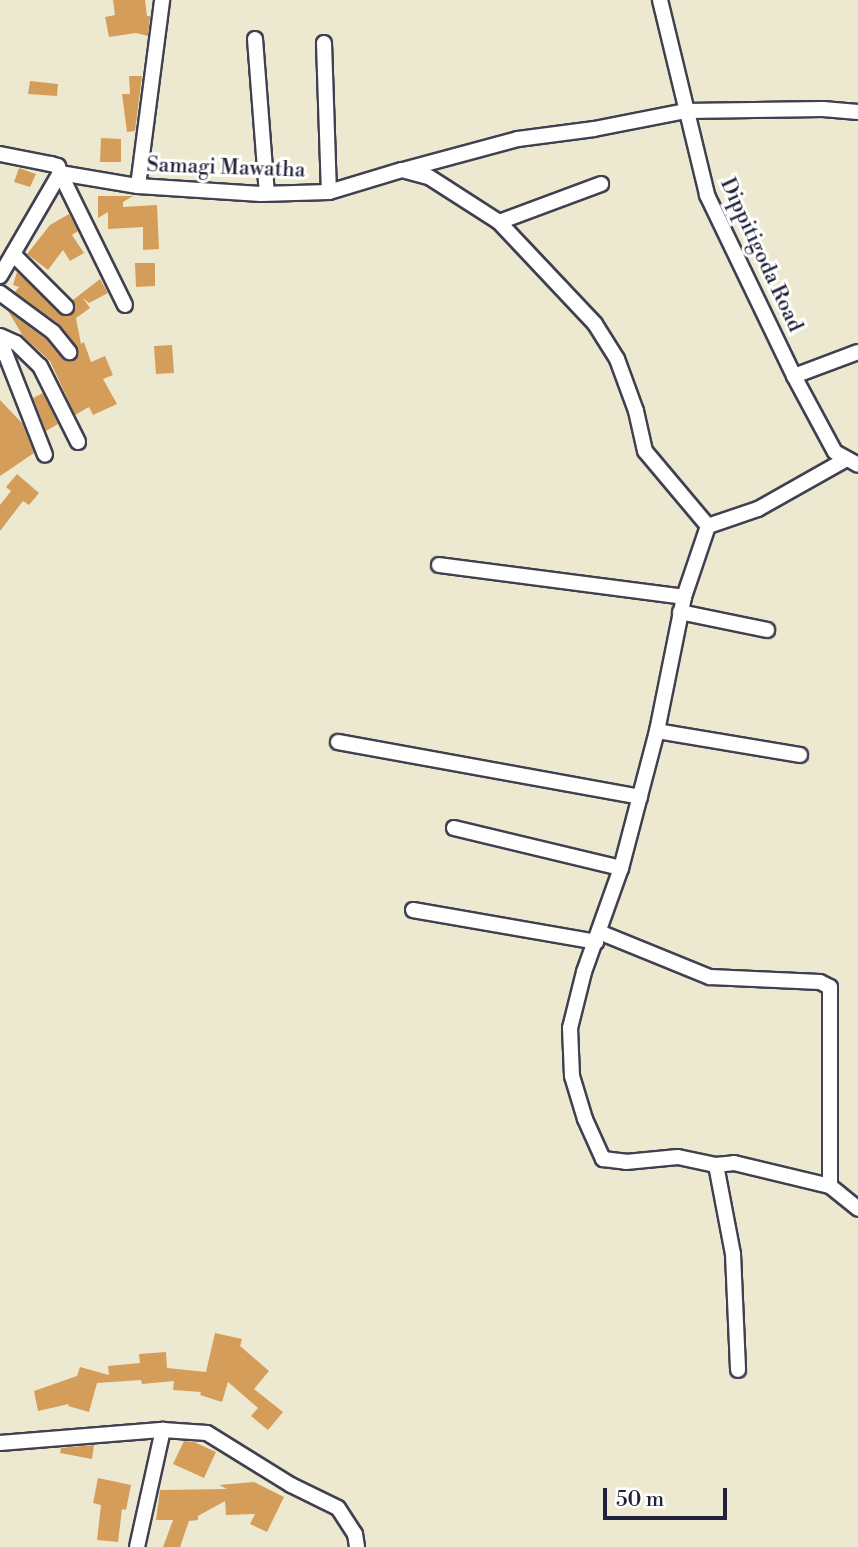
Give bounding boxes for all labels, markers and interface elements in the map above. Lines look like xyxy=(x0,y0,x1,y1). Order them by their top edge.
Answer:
street label: Samagi Mawatha xyxy=(146,153,306,183)
street label: Dippitigoda Road xyxy=(714,174,808,336)
scale bar xyxy=(606,1474,730,1518)
text: 50 m xyxy=(616,1487,664,1513)

